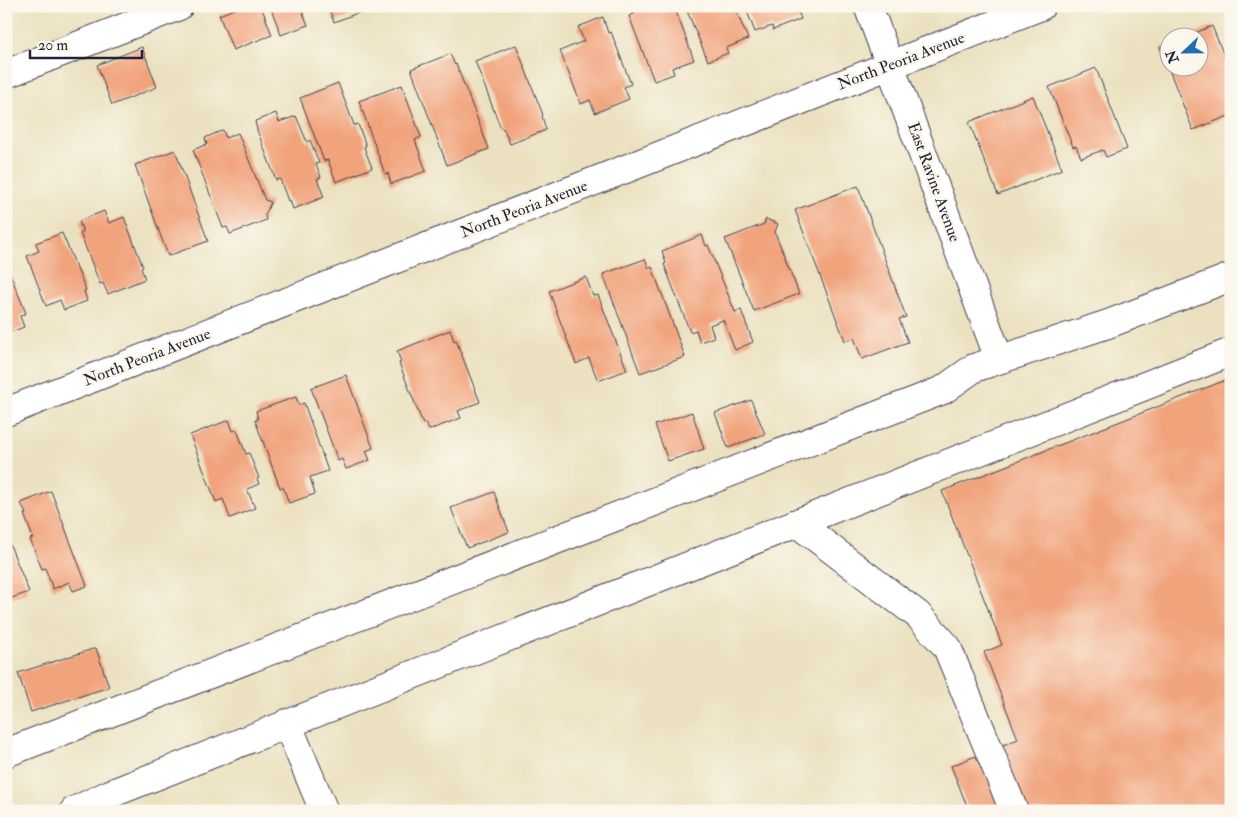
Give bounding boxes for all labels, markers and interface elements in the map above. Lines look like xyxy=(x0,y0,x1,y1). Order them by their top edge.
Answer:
street label: North Peoria Avenue xyxy=(835,27,968,94)
scale bar xyxy=(30,28,142,60)
north arrow xyxy=(1160,28,1210,78)
text: 20 m xyxy=(38,36,68,55)
text: N xyxy=(1162,47,1183,67)
street label: East Ravine Avenue xyxy=(903,120,965,245)
street label: North Peoria Avenue xyxy=(458,175,591,242)
street label: North Peoria Avenue xyxy=(81,323,214,390)

